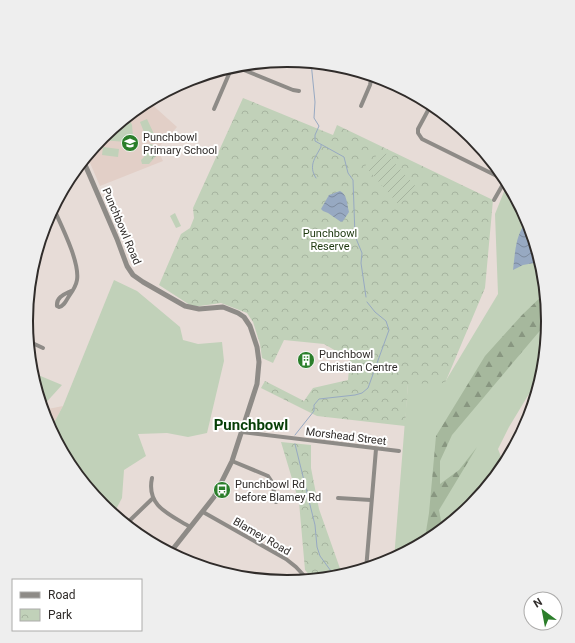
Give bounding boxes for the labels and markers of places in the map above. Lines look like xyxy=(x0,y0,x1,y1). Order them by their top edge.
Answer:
place label: Punchbowl Primary School xyxy=(143,131,217,157)
school or university icon: Punchbowl Primary School xyxy=(120,133,140,153)
place label: Punchbowl Christian Centre xyxy=(319,348,398,374)
building icon: Punchbowl Christian Centre xyxy=(296,350,316,370)
place label: Punchbowl Rd before Blamey Rd xyxy=(235,478,321,504)
bus stop icon: Punchbowl Rd before Blamey Rd xyxy=(212,480,232,500)

